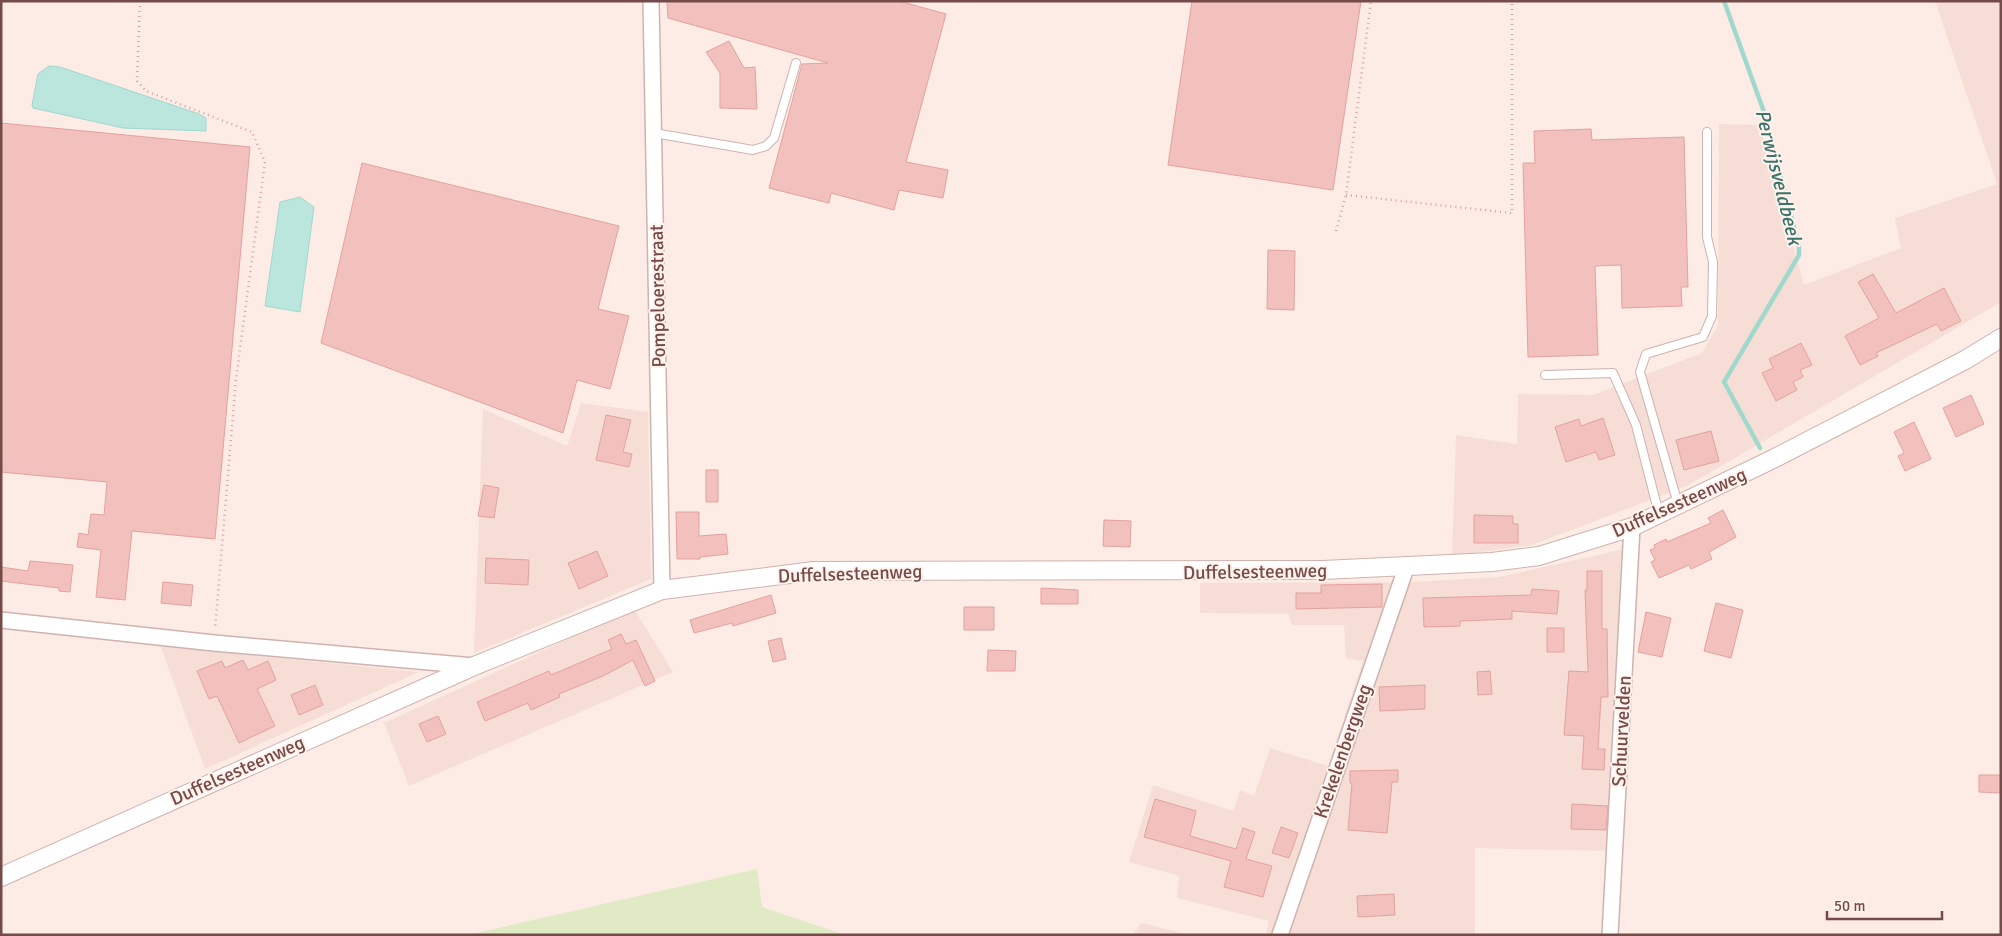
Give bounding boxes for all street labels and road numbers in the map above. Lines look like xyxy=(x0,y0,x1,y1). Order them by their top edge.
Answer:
street label: Pompeloerestraat xyxy=(645,224,671,368)
street label: Duffelsesteenweg xyxy=(1609,463,1750,543)
street label: Duffelsesteenweg xyxy=(777,559,923,589)
street label: Duffelsesteenweg xyxy=(1183,559,1327,585)
street label: Schuurvelden xyxy=(1607,675,1637,787)
street label: Krekelenbergweg xyxy=(1309,681,1377,822)
street label: Duffelsesteenweg xyxy=(167,731,308,811)

